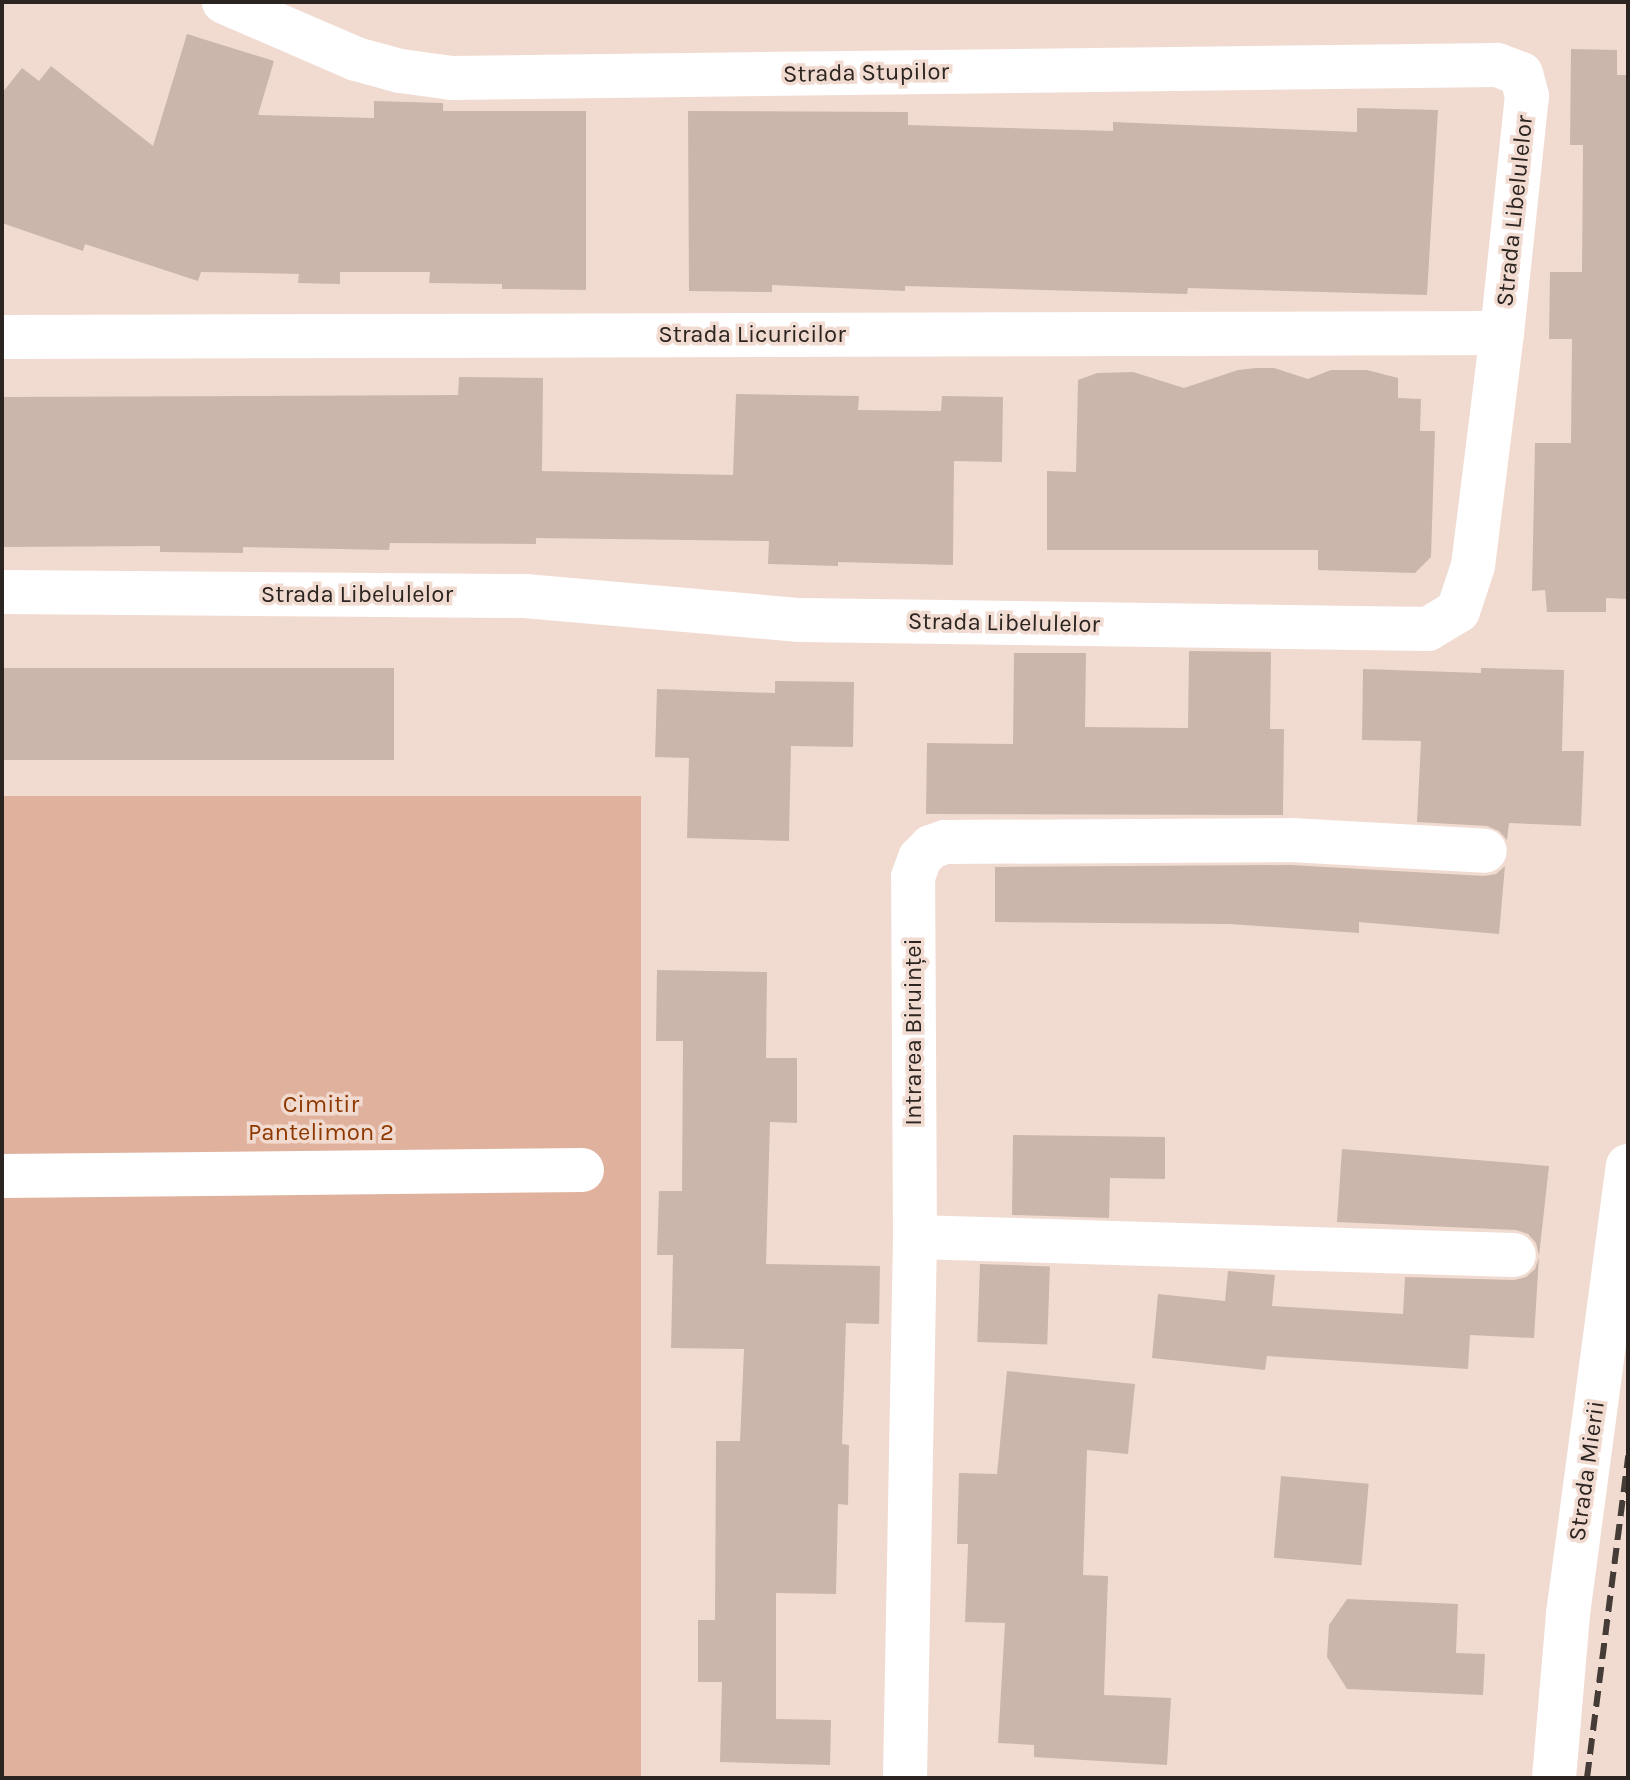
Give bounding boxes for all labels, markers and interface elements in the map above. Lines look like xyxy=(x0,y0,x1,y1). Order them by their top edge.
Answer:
street label: Strada Stupilor xyxy=(783,57,949,89)
street label: Strada Libelulelor xyxy=(1491,114,1539,308)
street label: Strada Licuricilor xyxy=(658,321,846,349)
street label: Strada Libelulelor xyxy=(261,581,453,609)
street label: Strada Libelulelor xyxy=(908,607,1100,639)
street label: Intrarea Biruinței xyxy=(900,938,928,1126)
park label: Cimitir Pantelimon 2 xyxy=(248,1091,394,1147)
street label: Strada Mierii xyxy=(1563,1399,1611,1543)

